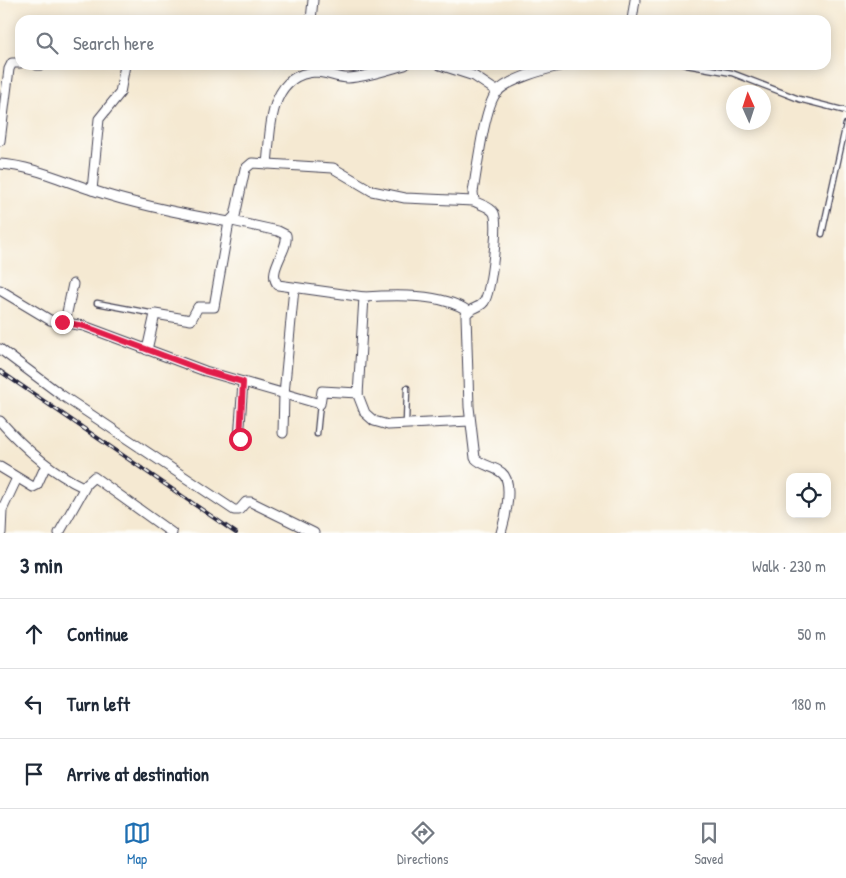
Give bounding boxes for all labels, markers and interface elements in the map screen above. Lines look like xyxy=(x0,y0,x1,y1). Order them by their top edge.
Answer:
search box xyxy=(15,15,831,70)
icon: search xyxy=(33,29,61,57)
text: Search here xyxy=(73,30,154,56)
north arrow xyxy=(726,85,771,130)
route end xyxy=(51,311,74,334)
route start xyxy=(229,428,252,451)
map controls xyxy=(786,473,831,518)
button: locate xyxy=(786,473,831,518)
text: 3 min xyxy=(20,551,63,580)
text: Walk · 230 m xyxy=(752,555,826,577)
icon: ahead xyxy=(20,620,48,648)
text: Continue xyxy=(67,621,128,647)
text: 50 m xyxy=(798,623,826,645)
icon: left xyxy=(20,690,48,718)
text: Turn left xyxy=(67,691,130,717)
text: 180 m xyxy=(792,693,826,715)
icon: arrive xyxy=(20,760,48,788)
text: Arrive at destination xyxy=(67,761,209,787)
tab: Map xyxy=(123,819,151,868)
tab: Directions xyxy=(397,819,448,868)
tab: Saved xyxy=(694,819,723,868)

